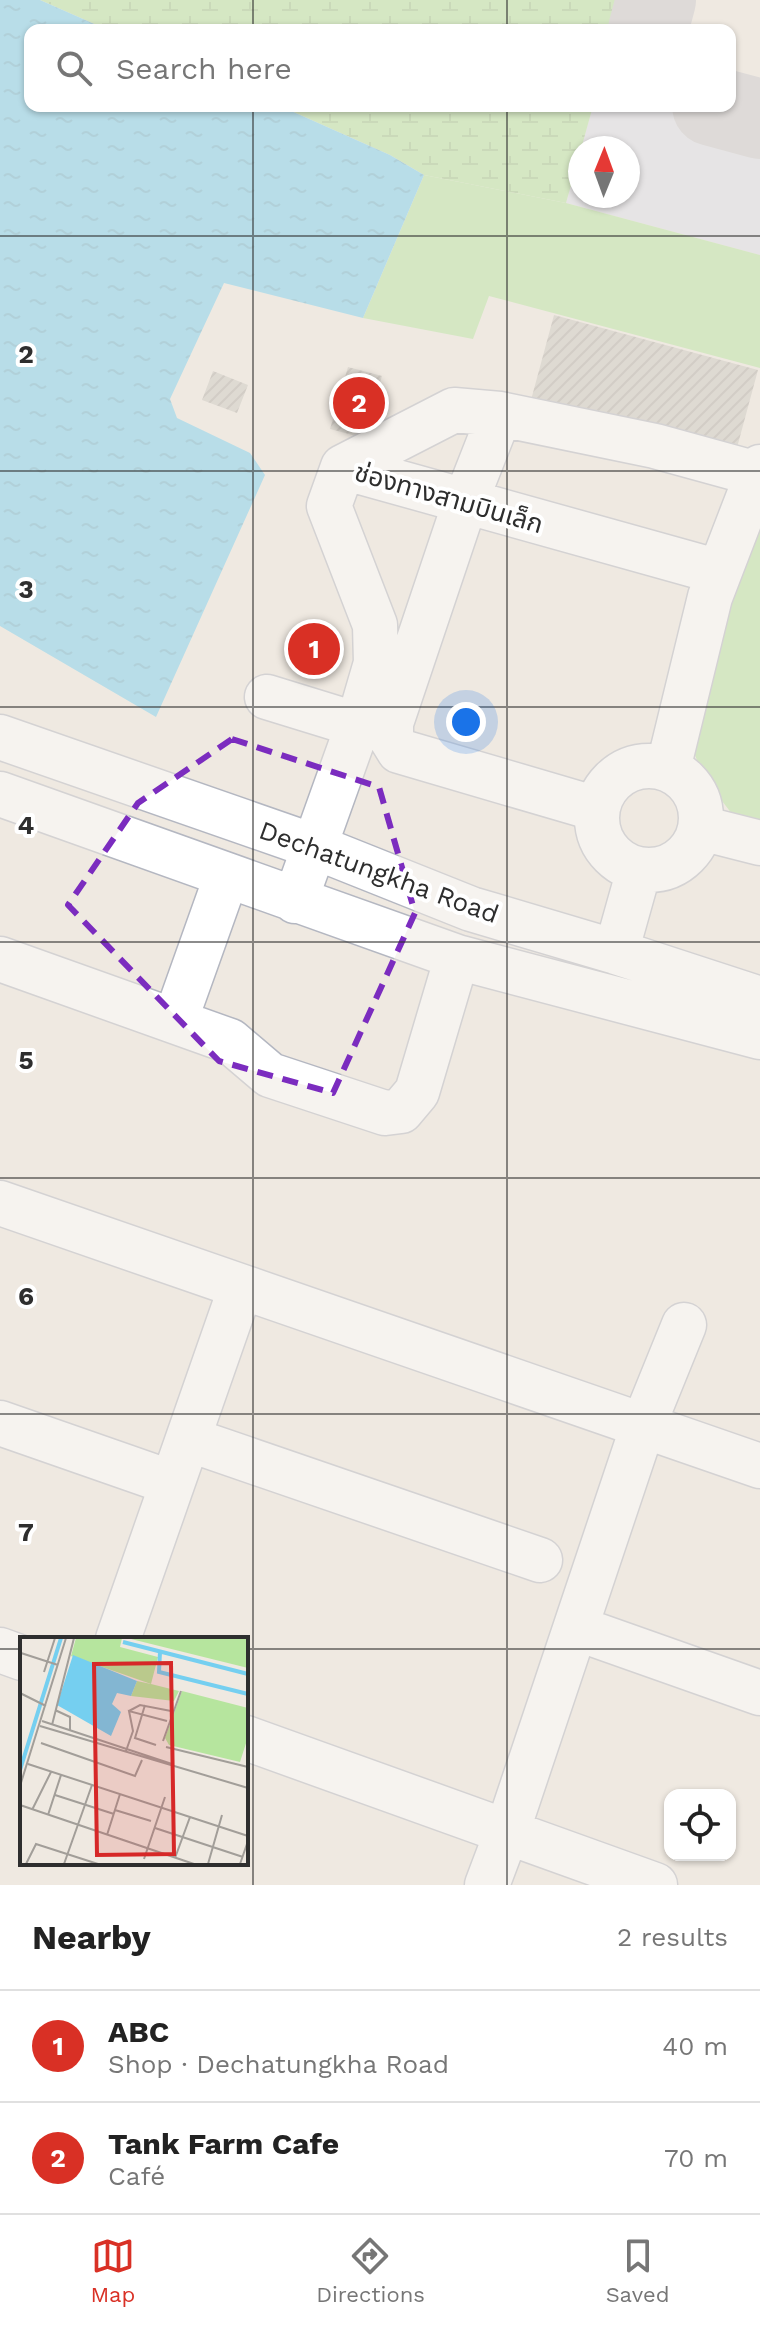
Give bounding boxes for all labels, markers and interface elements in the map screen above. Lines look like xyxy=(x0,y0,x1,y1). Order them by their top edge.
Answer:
search box xyxy=(24,24,736,112)
icon: search xyxy=(52,46,96,90)
text: Search here xyxy=(116,51,292,86)
north arrow xyxy=(568,136,640,208)
text: 2 xyxy=(18,339,34,369)
pin: 2 xyxy=(333,373,385,433)
street label: ช่องทางสามบินเล็ก xyxy=(351,457,547,539)
text: 3 xyxy=(18,574,34,604)
pin: 1 xyxy=(288,619,340,679)
your location xyxy=(446,702,486,742)
text: 4 xyxy=(18,810,35,840)
street label: Dechatungkha Road xyxy=(255,815,503,929)
text: 5 xyxy=(18,1045,34,1075)
text: 6 xyxy=(18,1281,34,1311)
text: 7 xyxy=(18,1517,34,1547)
inset map xyxy=(20,1637,248,1865)
map controls xyxy=(664,1789,736,1861)
button: locate xyxy=(664,1789,736,1861)
text: Nearby xyxy=(32,1917,151,1957)
text: 2 results xyxy=(617,1922,728,1952)
text: ABC xyxy=(108,2014,169,2049)
text: 1 xyxy=(52,2031,64,2061)
text: 40 m xyxy=(662,2031,728,2061)
text: Shop · Dechatungkha Road xyxy=(108,2049,449,2079)
text: Tank Farm Cafe xyxy=(108,2126,339,2161)
text: 2 xyxy=(50,2143,66,2173)
text: 70 m xyxy=(664,2143,728,2173)
text: Café xyxy=(108,2161,165,2191)
tab: Map xyxy=(90,2234,135,2307)
tab: Directions xyxy=(316,2234,425,2307)
tab: Saved xyxy=(606,2234,670,2307)

